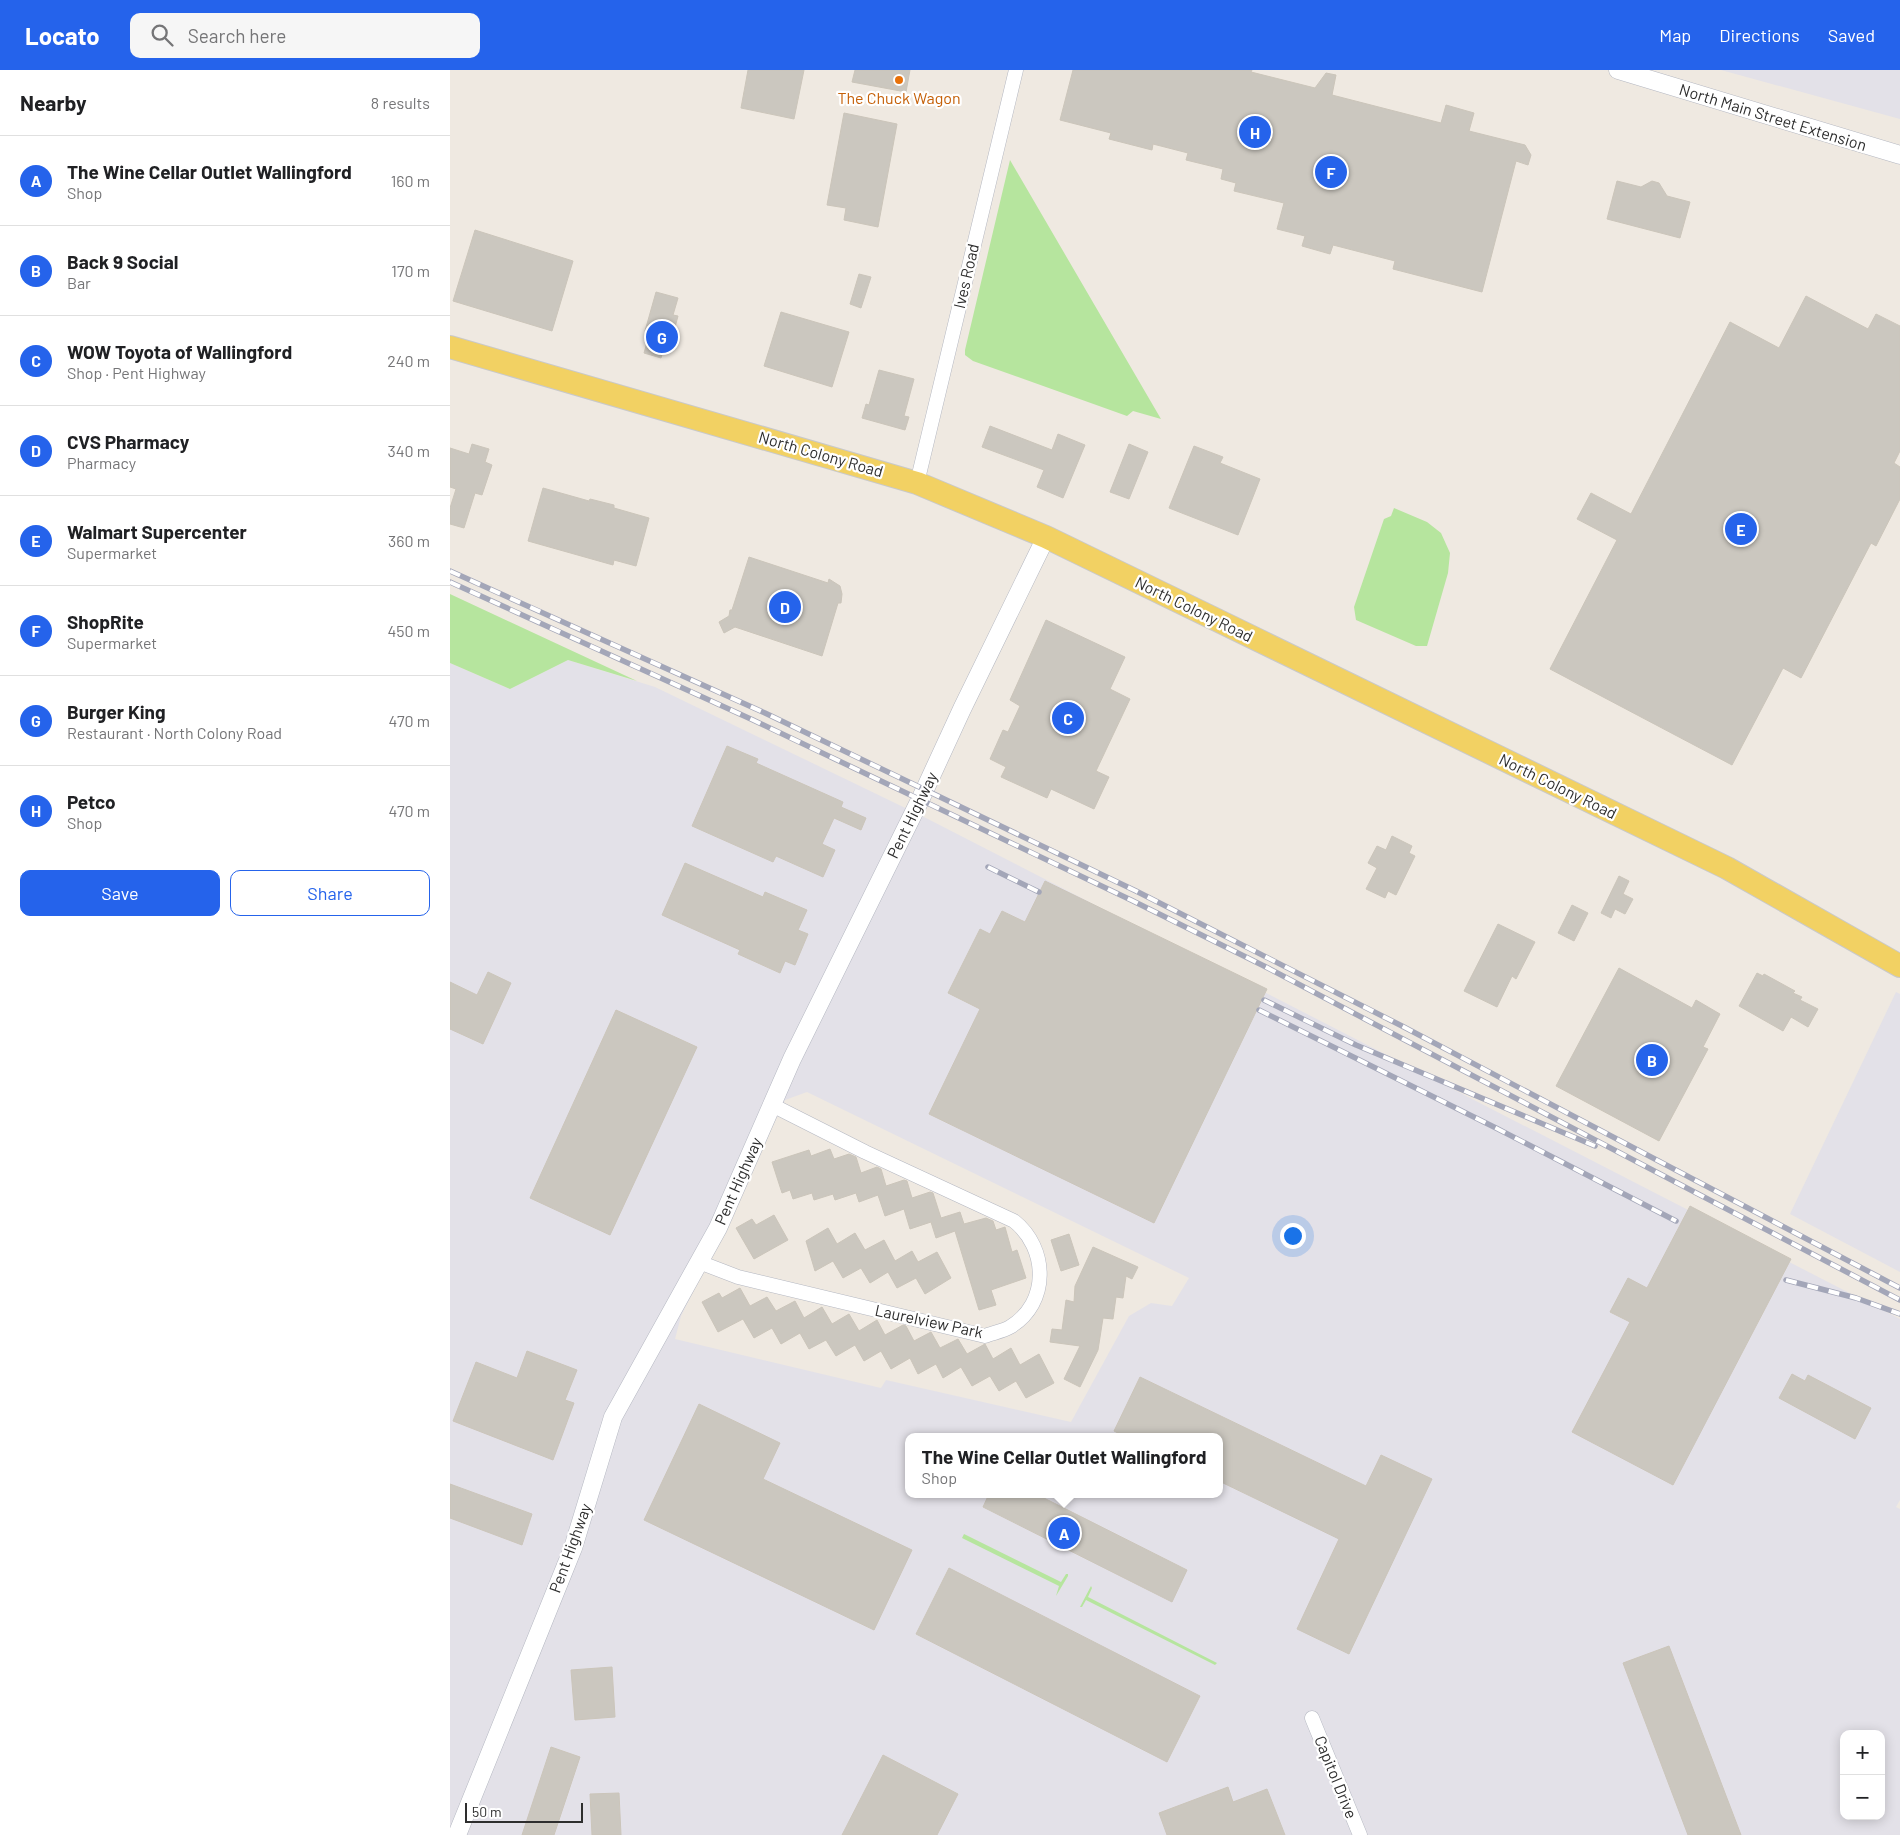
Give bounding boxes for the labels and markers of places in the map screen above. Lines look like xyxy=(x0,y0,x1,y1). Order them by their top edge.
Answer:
marker: The Chuck Wagon xyxy=(893,74,905,86)
place label: The Chuck Wagon xyxy=(837,88,961,107)
pin: H xyxy=(1239,113,1271,151)
pin: F xyxy=(1315,153,1347,191)
pin: G xyxy=(646,318,678,356)
pin: E xyxy=(1725,510,1757,548)
pin: D xyxy=(769,588,801,626)
pin: C xyxy=(1052,699,1084,737)
pin: B xyxy=(1636,1041,1668,1079)
pin: A xyxy=(1048,1514,1080,1552)

